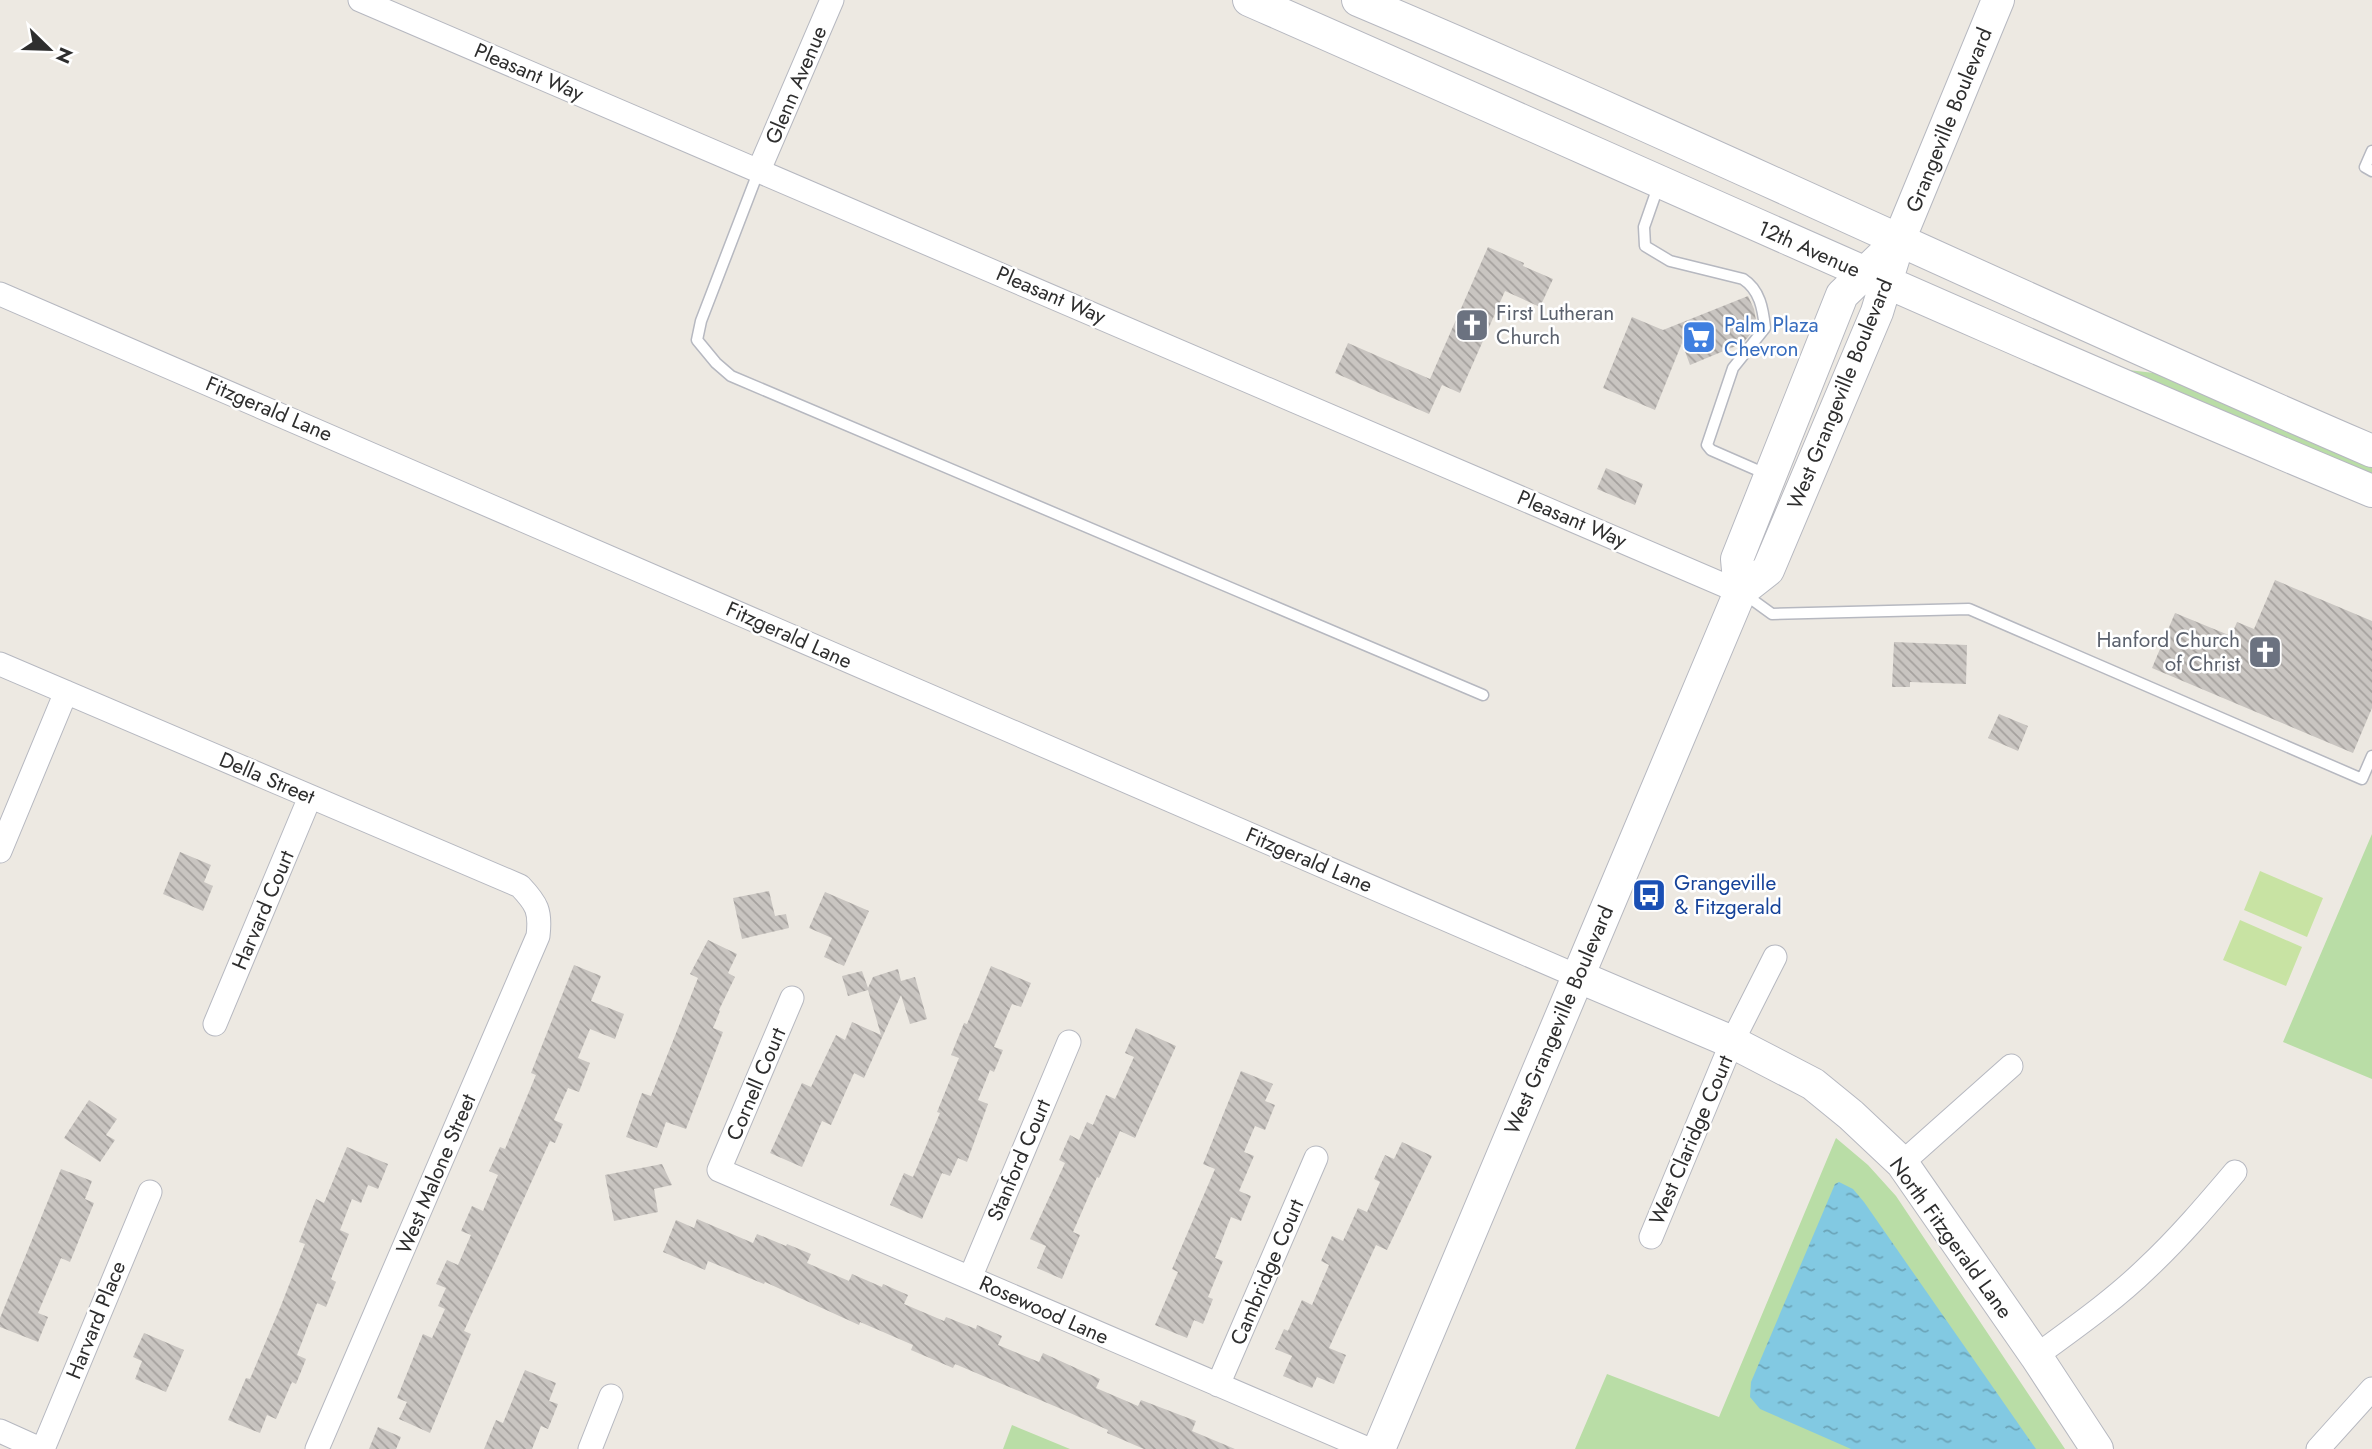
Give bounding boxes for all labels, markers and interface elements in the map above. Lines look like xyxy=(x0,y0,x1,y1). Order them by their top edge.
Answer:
north arrow xyxy=(14,14,84,84)
street label: Glenn Avenue xyxy=(758,21,834,149)
street label: Grangeville Boulevard xyxy=(1898,23,2000,217)
street label: Pleasant Way xyxy=(470,36,589,109)
text: N xyxy=(49,43,80,68)
street label: 12th Avenue xyxy=(1753,213,1865,285)
street label: Pleasant Way xyxy=(992,259,1111,332)
street label: West Grangeville Boulevard xyxy=(1780,274,1900,514)
place label: First Lutheran Church xyxy=(1496,298,1614,352)
church icon: First Lutheran Church xyxy=(1453,306,1491,344)
place label: Palm Plaza Chevron xyxy=(1724,310,1819,364)
supermarket icon: Palm Plaza Chevron xyxy=(1680,318,1718,356)
street label: Fitzgerald Lane xyxy=(201,369,337,449)
street label: Pleasant Way xyxy=(1513,483,1632,556)
street label: Fitzgerald Lane xyxy=(721,594,857,676)
place label: Hanford Church of Christ xyxy=(2097,625,2240,679)
church icon: Hanford Church of Christ xyxy=(2246,633,2284,671)
street label: Della Street xyxy=(215,744,319,812)
street label: Fitzgerald Lane xyxy=(1241,820,1377,900)
street label: Harvard Court xyxy=(224,846,302,974)
place label: Grangeville & Fitzgerald xyxy=(1674,868,1782,922)
bus stop icon: Grangeville & Fitzgerald xyxy=(1630,876,1668,914)
street label: West Grangeville Boulevard xyxy=(1497,901,1621,1139)
street label: Cornell Court xyxy=(719,1023,793,1145)
street label: West Claridge Court xyxy=(1642,1050,1740,1230)
street label: West Malone Street xyxy=(389,1089,483,1259)
street label: Stanford Court xyxy=(980,1094,1058,1226)
street label: North Fitzgerald Lane xyxy=(1882,1151,2020,1325)
street label: Cambridge Court xyxy=(1223,1194,1311,1350)
street label: Harvard Place xyxy=(59,1256,133,1384)
street label: Rosewood Lane xyxy=(975,1268,1114,1352)

